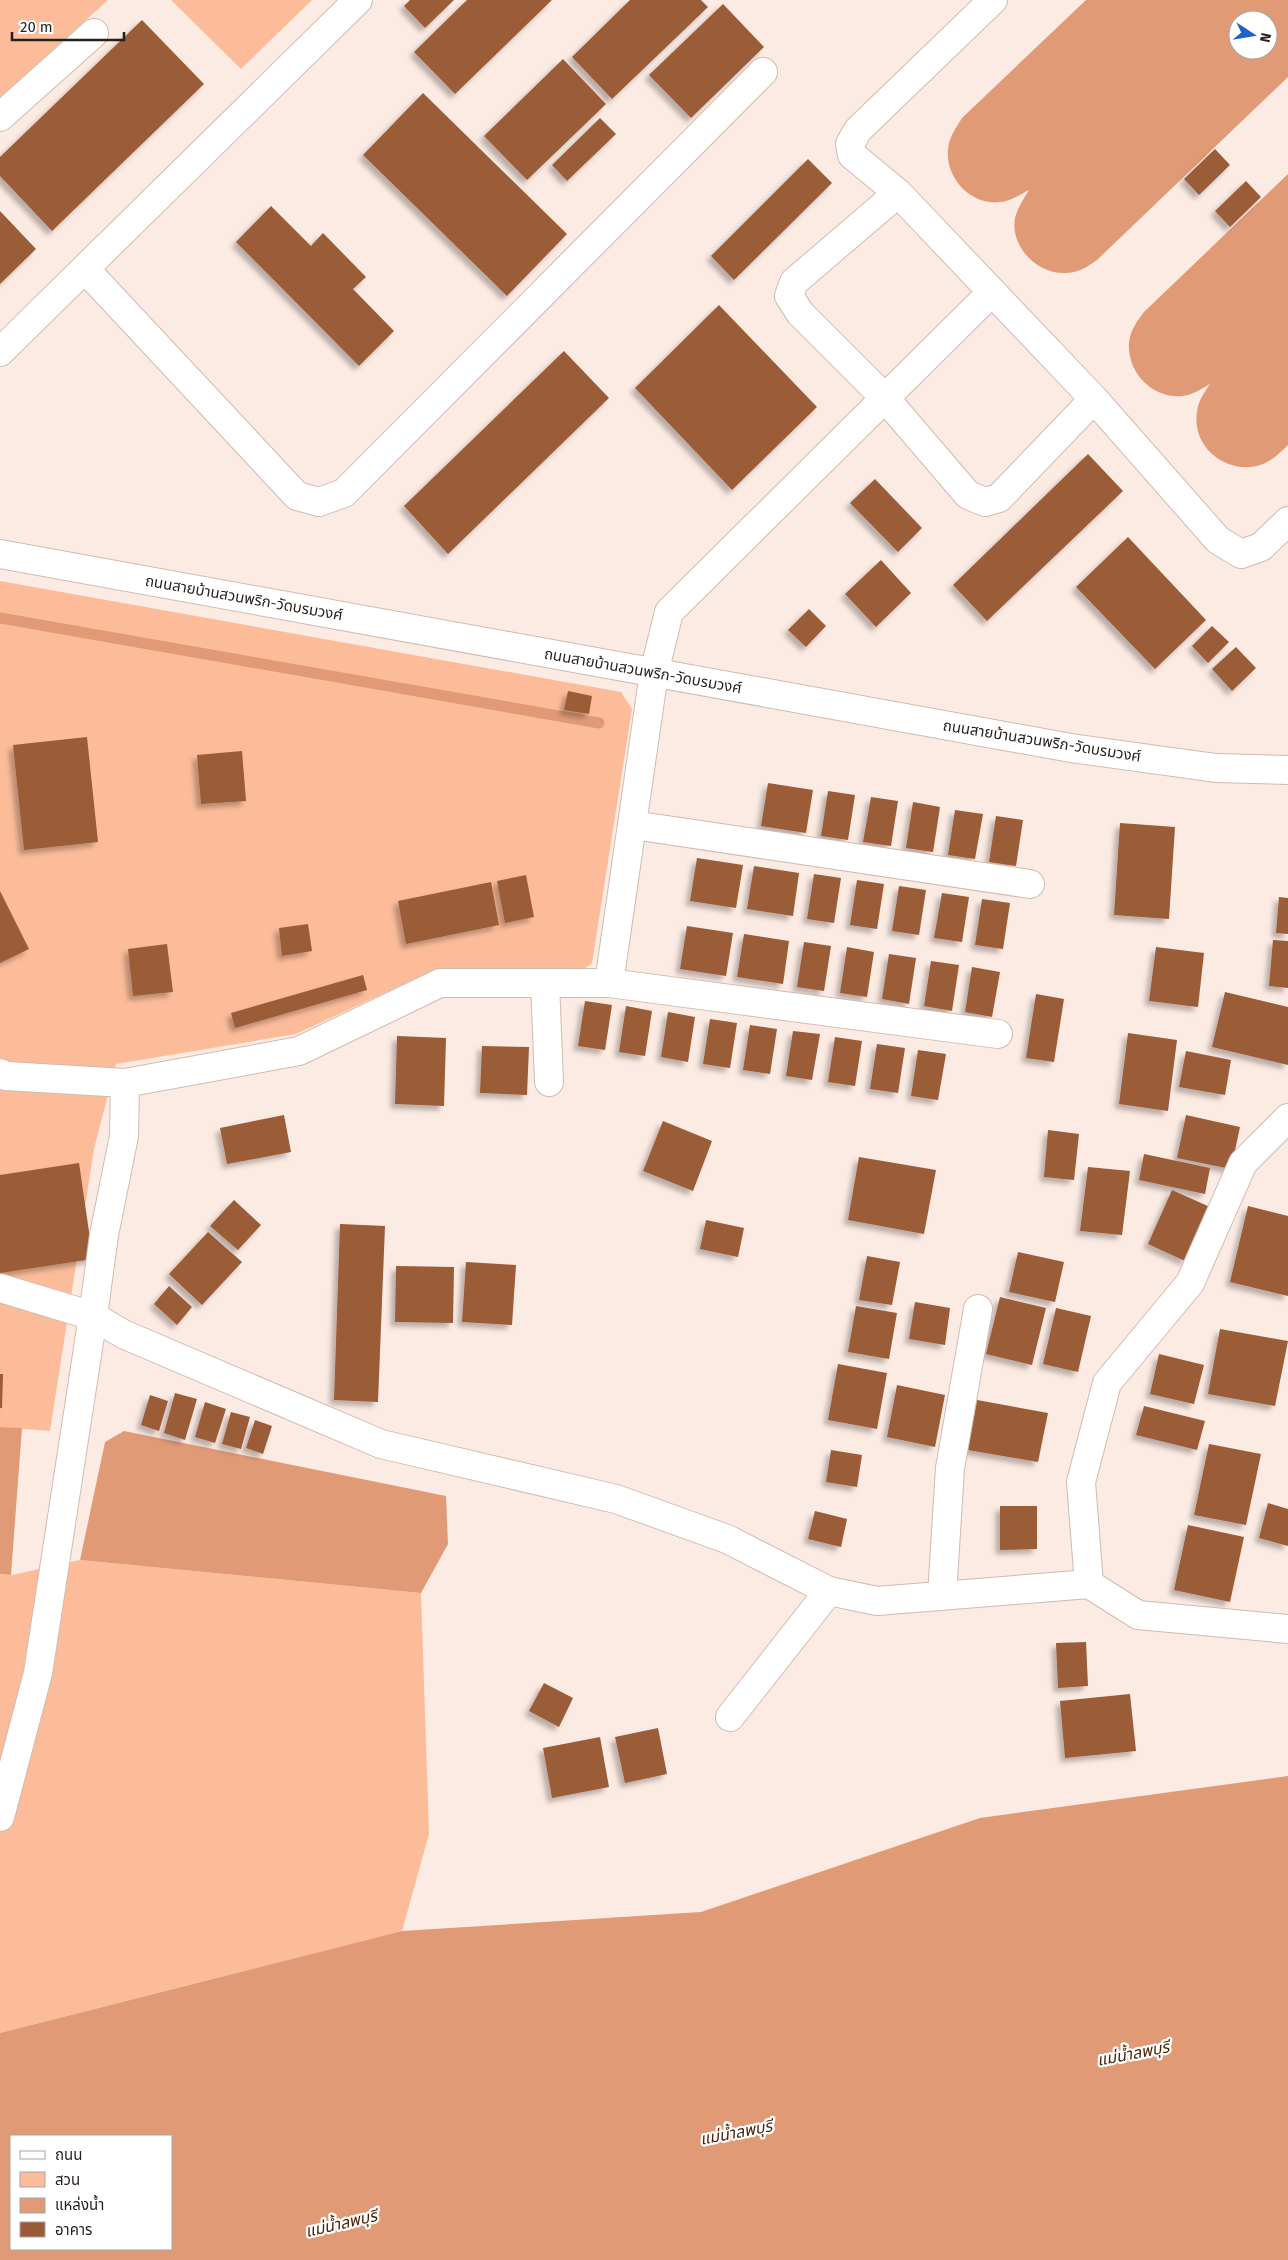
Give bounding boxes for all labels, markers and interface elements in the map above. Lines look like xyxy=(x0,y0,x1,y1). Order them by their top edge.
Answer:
scale bar xyxy=(12,10,125,42)
north arrow xyxy=(1228,10,1278,60)
text: 20 m xyxy=(20,18,53,36)
text: N xyxy=(1256,31,1275,44)
street label: ถนนสายบ้านสวนพริก-วัดบรมวงศ์ xyxy=(144,572,344,624)
street label: ถนนสายบ้านสวนพริก-วัดบรมวงศ์ xyxy=(543,645,743,697)
street label: ถนนสายบ้านสวนพริก-วัดบรมวงศ์ xyxy=(942,716,1142,766)
water label: แม่น้ำลพบุรี xyxy=(1095,2035,1174,2071)
water label: แม่น้ำลพบุรี xyxy=(698,2114,777,2150)
legend xyxy=(10,2135,172,2250)
text: ถนน xyxy=(55,2146,82,2164)
text: สวน xyxy=(55,2171,80,2189)
text: แหล่งน้ำ xyxy=(55,2194,104,2214)
water label: แม่น้ำลพบุรี xyxy=(303,2203,382,2242)
text: อาคาร xyxy=(55,2221,92,2239)

